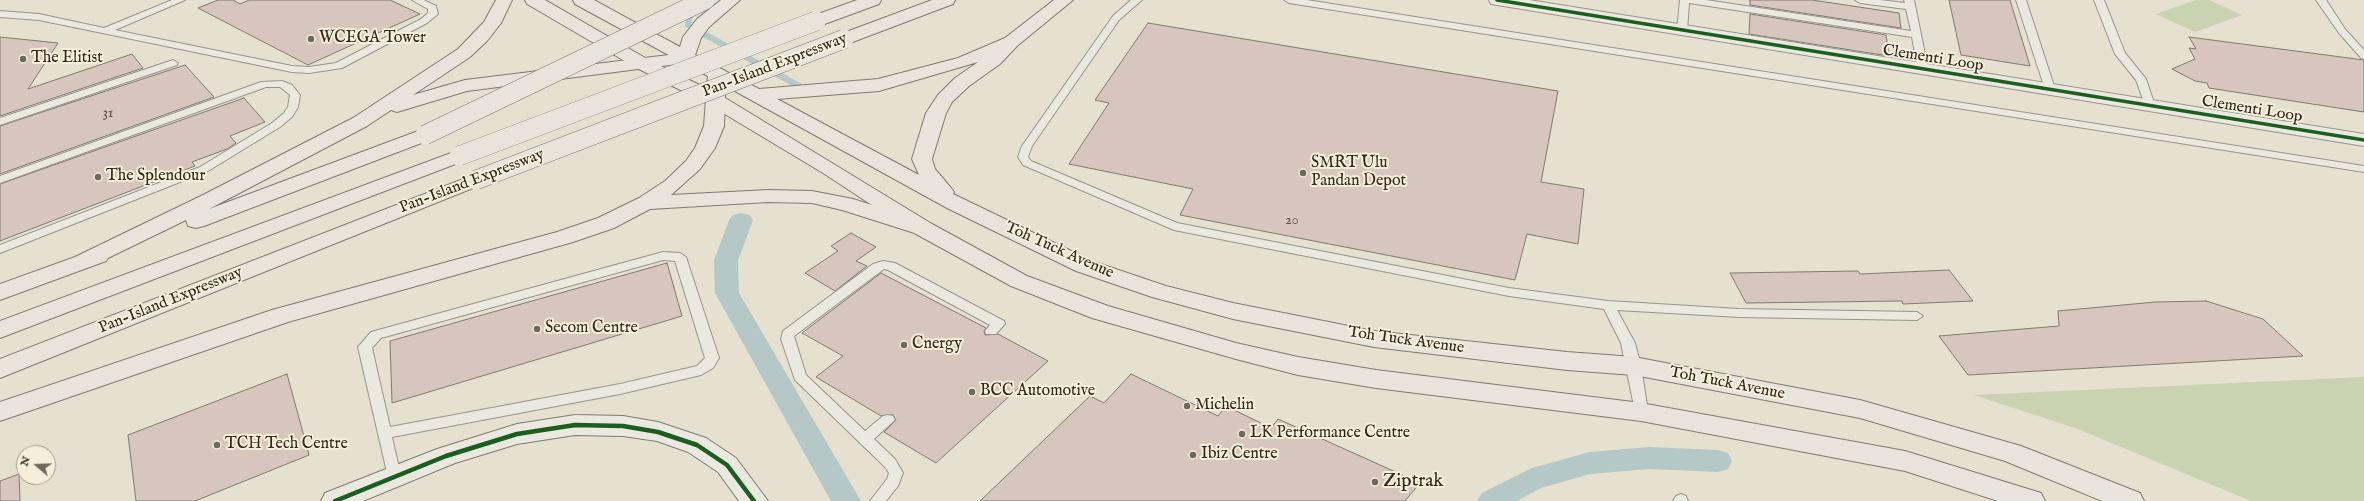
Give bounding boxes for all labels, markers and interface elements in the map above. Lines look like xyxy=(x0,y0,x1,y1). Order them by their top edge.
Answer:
place label: WCEGA Tower xyxy=(319,29,426,49)
street label: Pan-Island Expressway xyxy=(700,30,850,102)
marker: WCEGA Tower xyxy=(306,34,316,44)
street label: Clementi Loop xyxy=(1881,42,1985,76)
place label: The Elitist xyxy=(31,49,103,69)
marker: The Elitist xyxy=(18,54,28,64)
street label: Clementi Loop xyxy=(2200,93,2304,127)
house number: 31 xyxy=(103,106,113,122)
street label: Pan-Island Expressway xyxy=(397,146,547,218)
place label: SMRT Ulu Pandan Depot xyxy=(1311,154,1406,192)
place label: The Splendour xyxy=(106,167,205,187)
marker: SMRT Ulu Pandan Depot xyxy=(1298,168,1308,178)
marker: The Splendour xyxy=(93,172,103,182)
house number: 20 xyxy=(1285,213,1299,229)
street label: Toh Tuck Avenue xyxy=(1002,218,1116,284)
street label: Pan-Island Expressway xyxy=(96,263,246,339)
place label: Secom Centre xyxy=(545,319,638,339)
street label: Toh Tuck Avenue xyxy=(1347,323,1465,359)
marker: Secom Centre xyxy=(532,324,542,334)
place label: Cnergy xyxy=(912,335,962,355)
marker: Cnergy xyxy=(899,340,909,350)
street label: Toh Tuck Avenue xyxy=(1668,363,1786,405)
place label: BCC Automotive xyxy=(980,382,1095,402)
marker: BCC Automotive xyxy=(967,387,977,397)
place label: Michelin xyxy=(1195,396,1254,416)
marker: Michelin xyxy=(1182,401,1192,411)
place label: LK Performance Centre xyxy=(1250,424,1410,444)
marker: LK Performance Centre xyxy=(1237,429,1247,439)
place label: TCH Tech Centre xyxy=(225,435,348,455)
marker: TCH Tech Centre xyxy=(212,440,222,450)
north arrow xyxy=(16,445,56,485)
place label: Ibiz Centre xyxy=(1201,445,1278,465)
marker: Ibiz Centre xyxy=(1188,450,1198,460)
text: N xyxy=(17,455,34,468)
place label: Ziptrak xyxy=(1383,471,1444,493)
marker: Ziptrak xyxy=(1370,477,1380,487)

